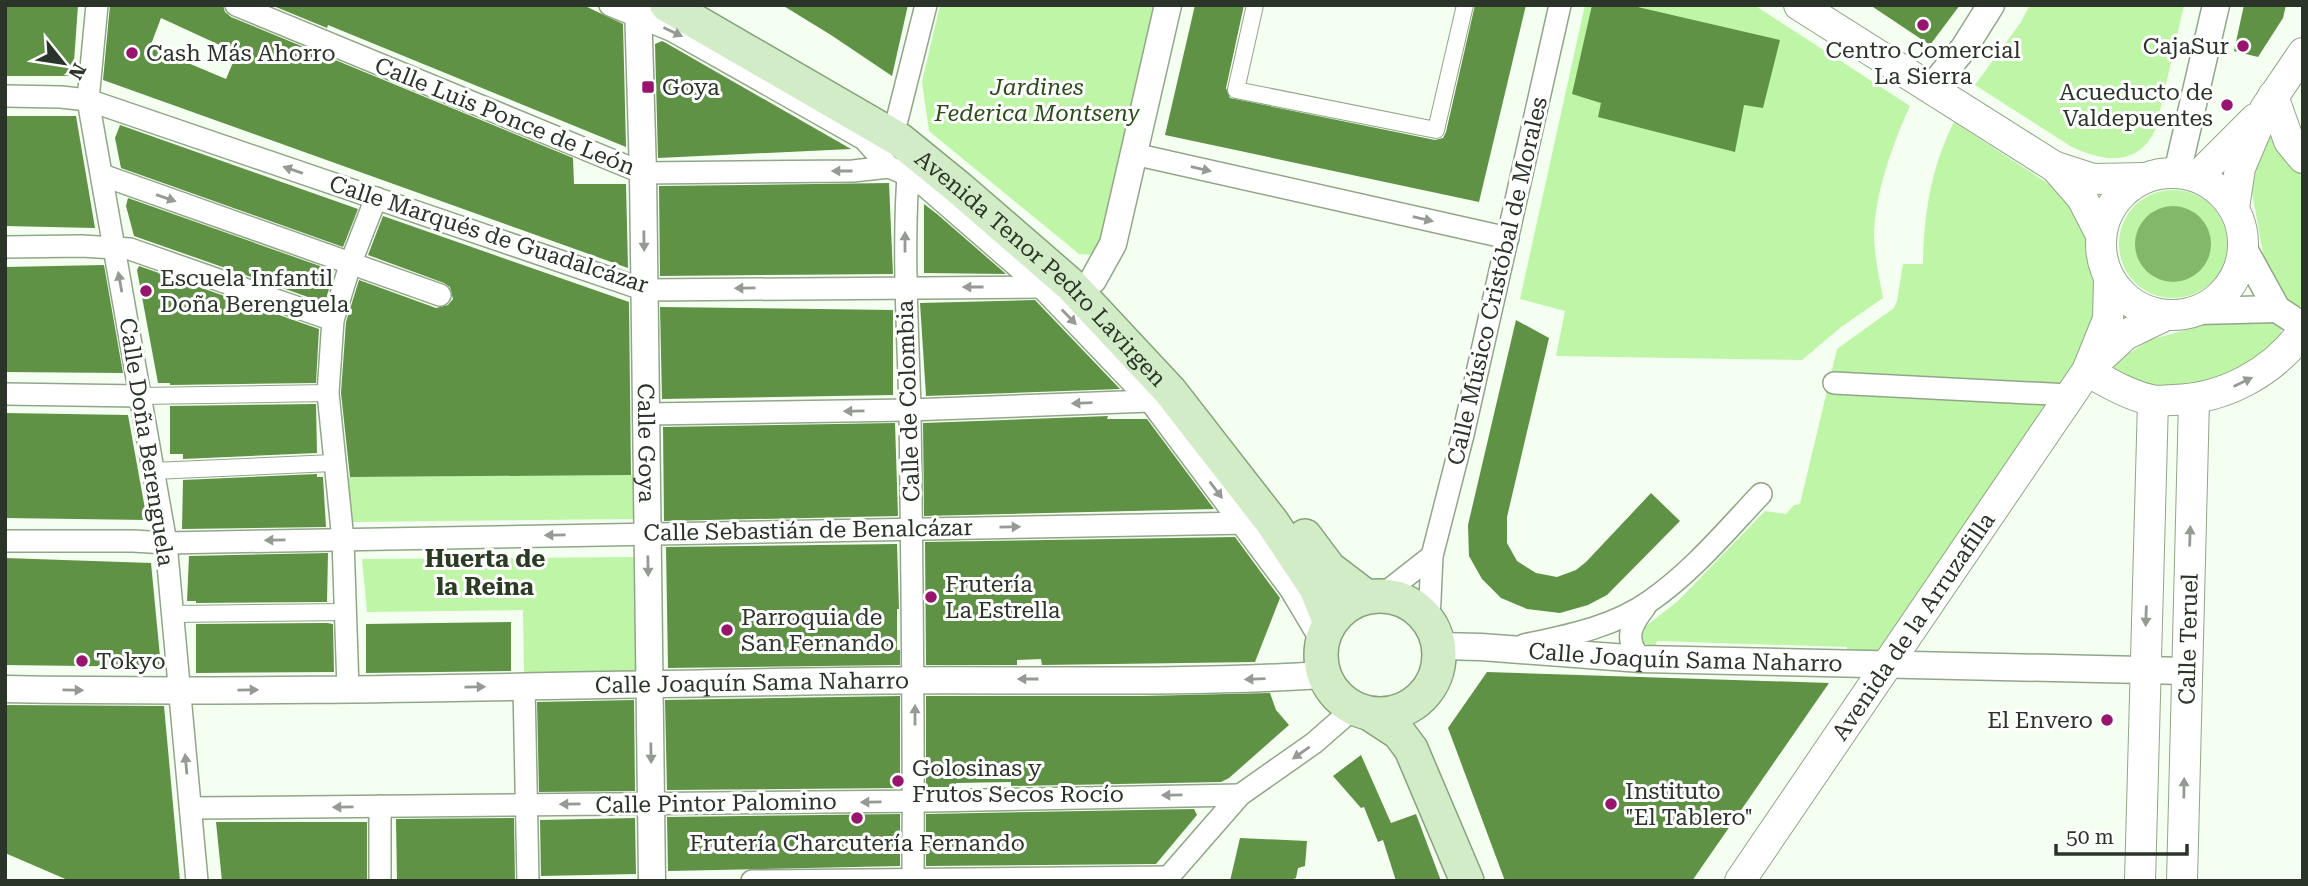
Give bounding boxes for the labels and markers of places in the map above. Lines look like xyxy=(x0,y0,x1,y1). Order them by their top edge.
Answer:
marker: Centro Comercial La Sierra xyxy=(1915,17,1931,33)
place label: CajaSur xyxy=(2143,33,2229,60)
place label: Centro Comercial La Sierra xyxy=(1825,37,2021,90)
marker: CajaSur xyxy=(2235,38,2251,54)
place label: Cash Más Ahorro xyxy=(146,40,336,67)
marker: Cash Más Ahorro xyxy=(124,45,140,61)
place label: Goya xyxy=(662,74,720,101)
marker: Goya xyxy=(640,79,656,95)
place label: Acueducto de Valdepuentes xyxy=(2059,79,2213,132)
marker: Acueducto de Valdepuentes xyxy=(2219,97,2235,113)
place label: Escuela Infantil Doña Berenguela xyxy=(160,265,350,318)
marker: Escuela Infantil Doña Berenguela xyxy=(138,283,154,299)
place label: Frutería La Estrella xyxy=(945,571,1061,624)
marker: Frutería La Estrella xyxy=(923,589,939,605)
place label: Parroquia de San Fernando xyxy=(741,604,894,657)
marker: Parroquia de San Fernando xyxy=(719,622,735,638)
place label: Tokyo xyxy=(96,648,166,675)
marker: Tokyo xyxy=(74,653,90,669)
place label: El Envero xyxy=(1987,707,2093,734)
marker: El Envero xyxy=(2099,712,2115,728)
place label: Golosinas y Frutos Secos Rocío xyxy=(912,755,1124,808)
marker: Golosinas y Frutos Secos Rocío xyxy=(890,773,906,789)
place label: Instituto "El Tablero" xyxy=(1625,778,1753,831)
marker: Instituto "El Tablero" xyxy=(1603,796,1619,812)
marker: Frutería Charcutería Fernando xyxy=(849,810,865,826)
place label: Frutería Charcutería Fernando xyxy=(689,830,1025,857)

